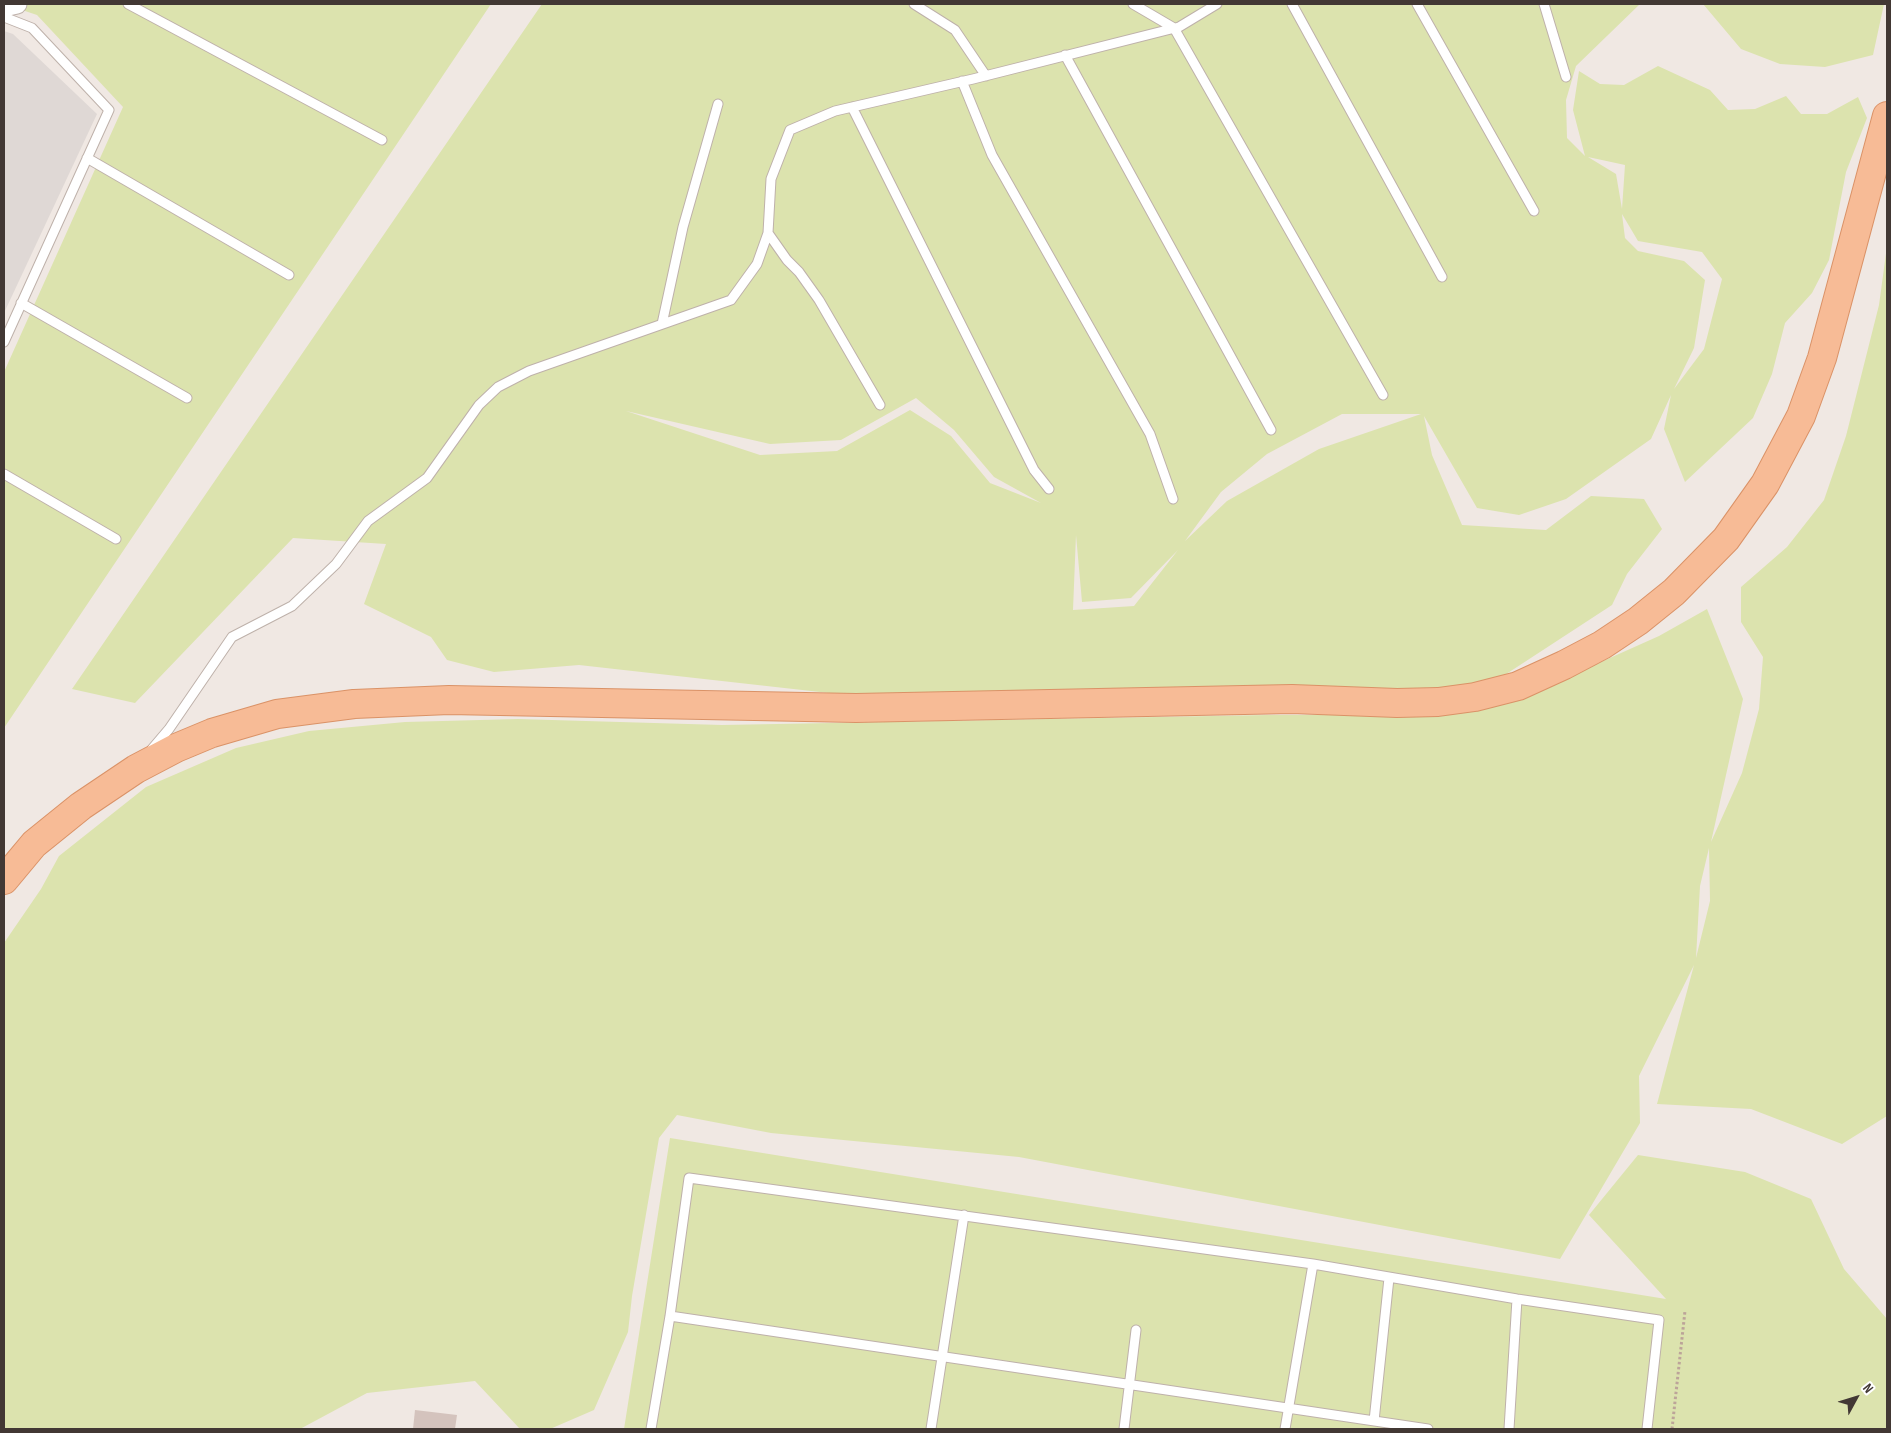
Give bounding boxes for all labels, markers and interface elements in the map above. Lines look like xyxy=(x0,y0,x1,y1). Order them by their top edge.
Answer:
north arrow xyxy=(1831,1373,1881,1423)
text: N xyxy=(1859,1380,1877,1396)

